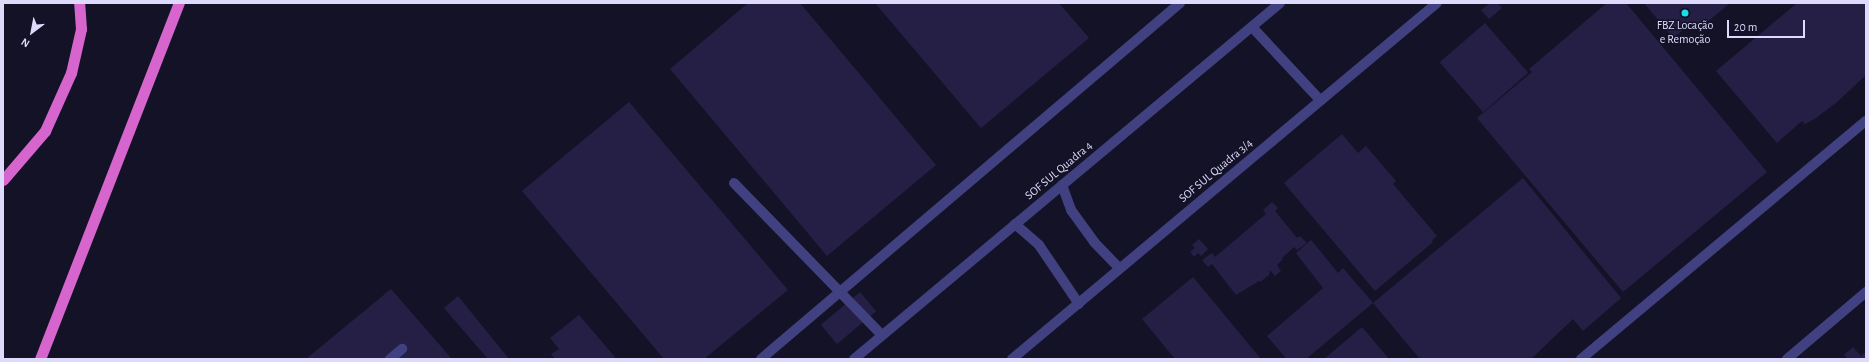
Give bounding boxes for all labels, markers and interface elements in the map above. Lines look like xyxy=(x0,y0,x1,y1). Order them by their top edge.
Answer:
marker: FBZ Locação e Remoção xyxy=(1680,8,1690,18)
north arrow xyxy=(12,12,52,52)
scale bar xyxy=(1729,12,1807,38)
place label: FBZ Locação e Remoção xyxy=(1657,19,1713,47)
text: 20 m xyxy=(1734,21,1757,33)
text: N xyxy=(19,36,32,49)
street label: SOF SUL Quadra 3/4 xyxy=(1176,136,1256,206)
street label: SOF SUL Quadra 4 xyxy=(1023,139,1095,203)

